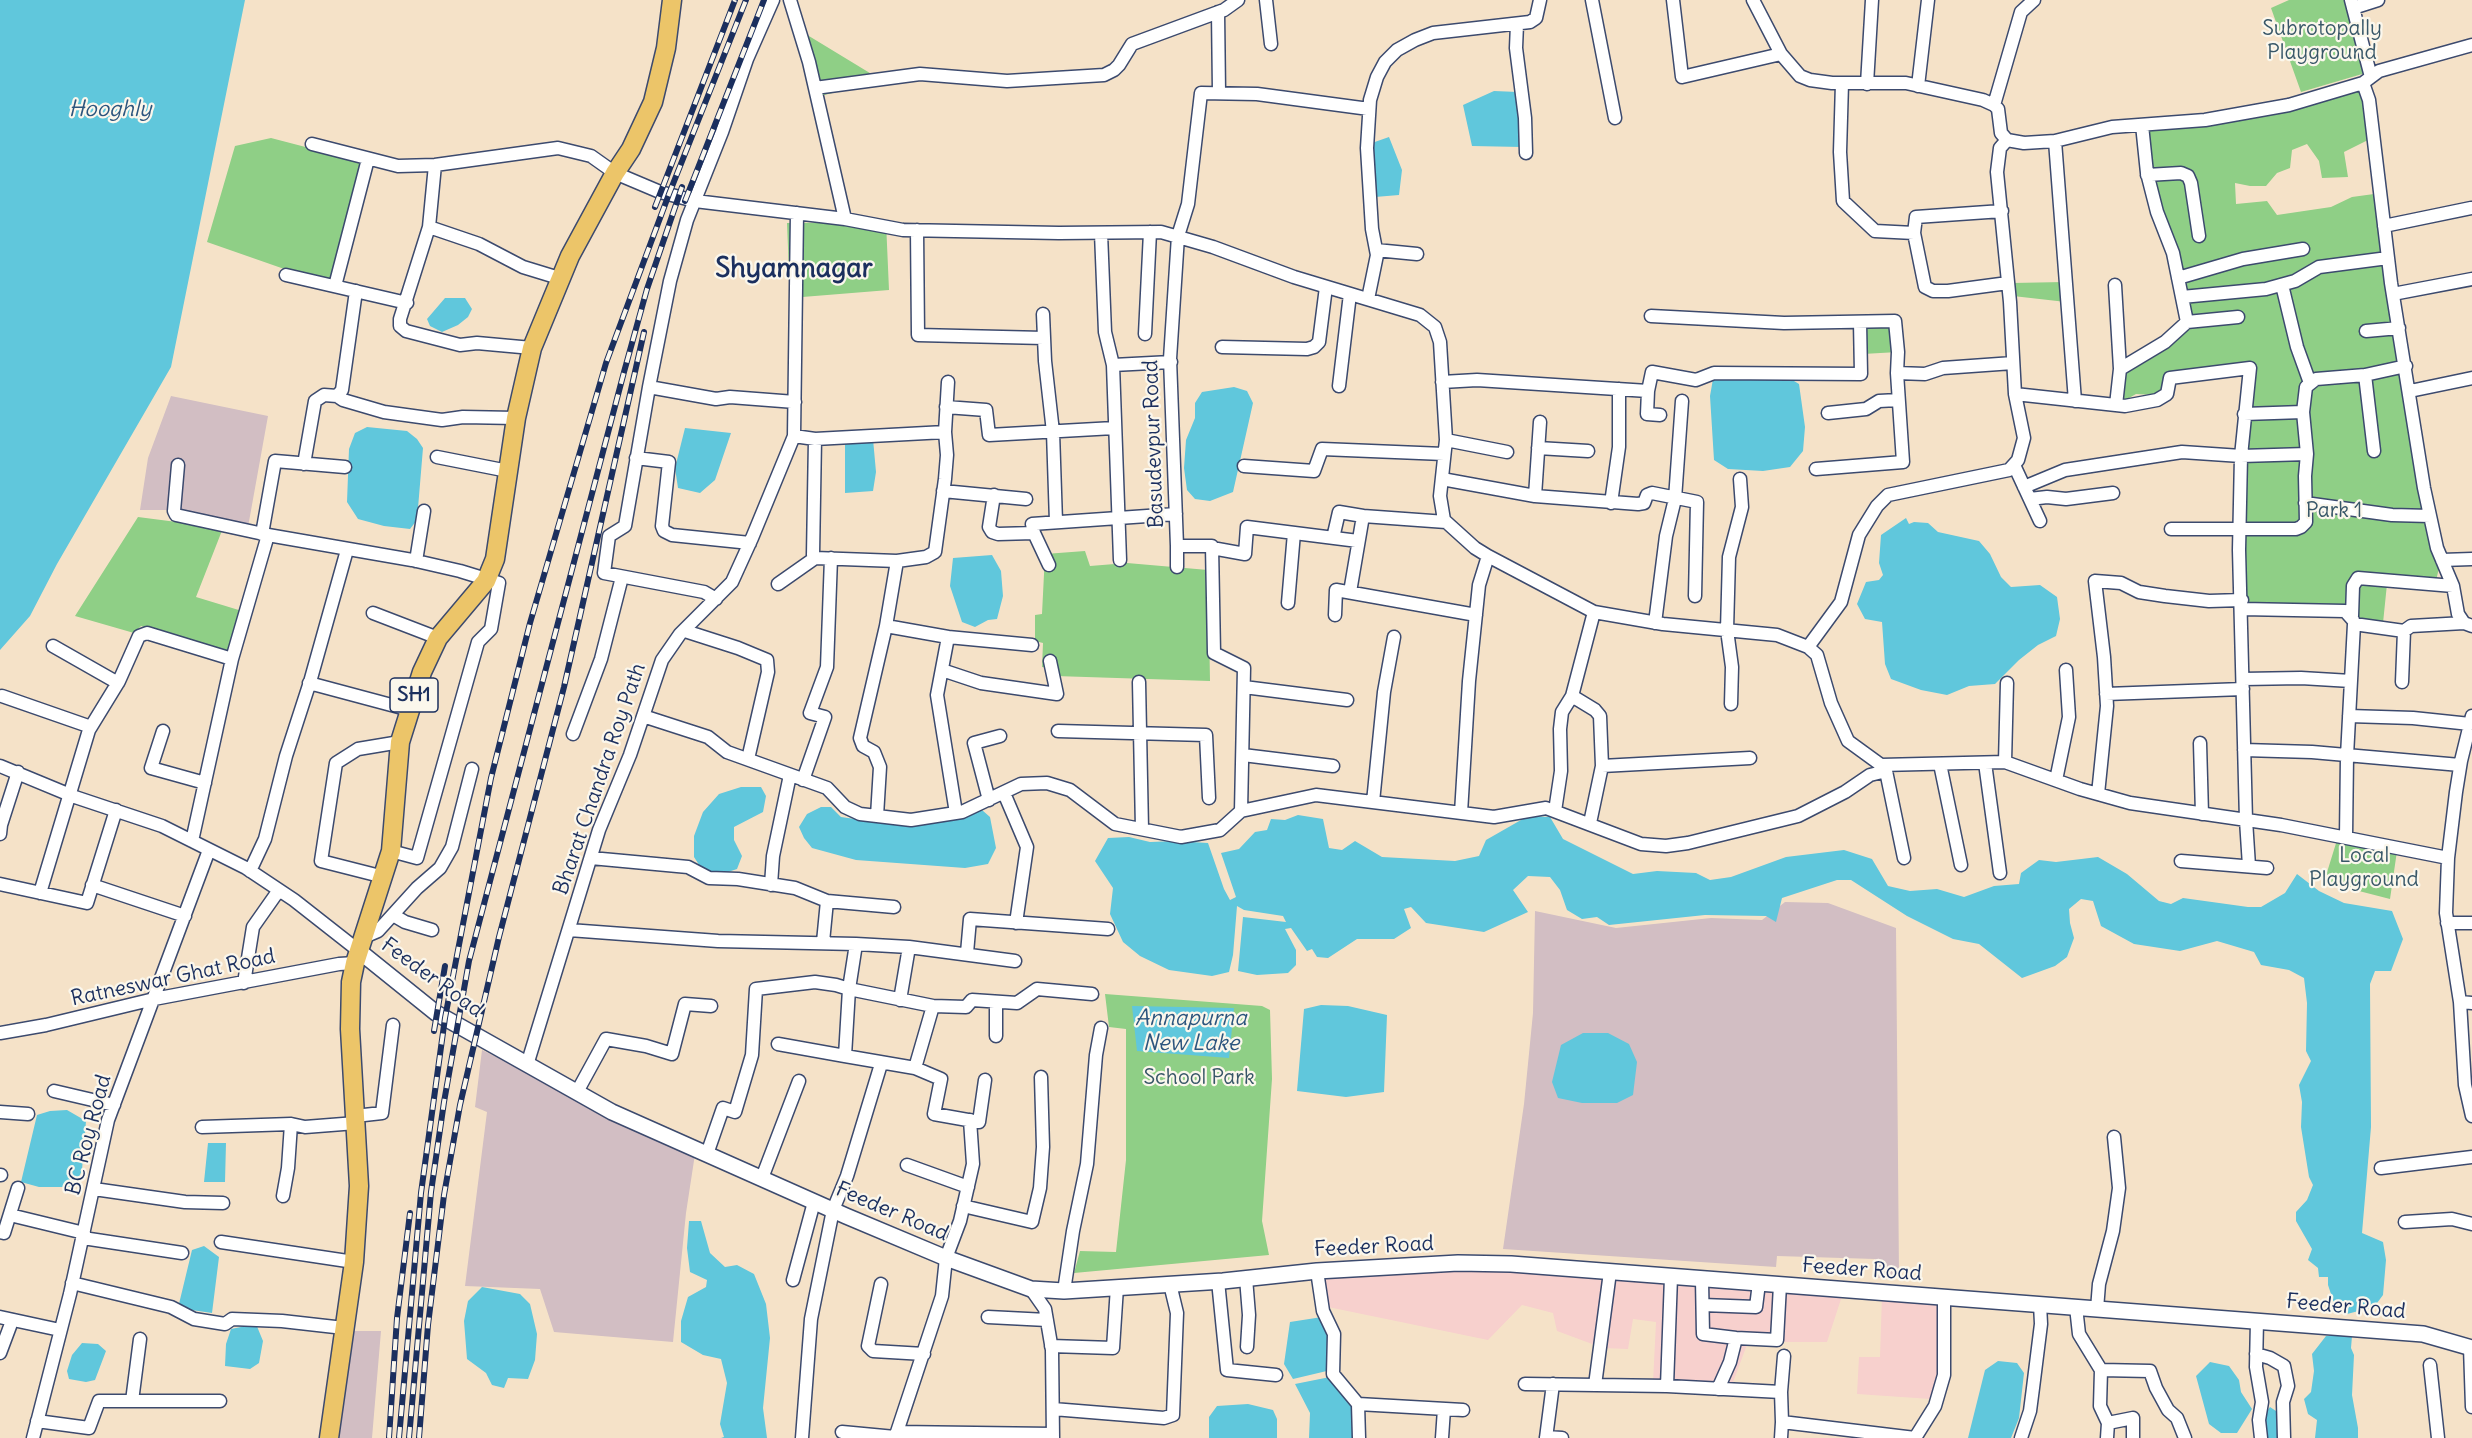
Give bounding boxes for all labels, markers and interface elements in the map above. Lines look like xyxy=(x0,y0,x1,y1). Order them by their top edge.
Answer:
park label: Subrotopally Playground xyxy=(2262,16,2382,66)
water label: Hooghly xyxy=(69,97,151,123)
district label: Shyamnagar xyxy=(715,253,873,285)
street label: Basudevpur Road xyxy=(1138,359,1170,529)
park label: Park 1 xyxy=(2306,498,2362,524)
street label: Bharat Chandra Roy Path xyxy=(548,660,652,898)
road number: SH1 xyxy=(390,678,438,712)
park label: Local Playground xyxy=(2309,843,2419,893)
street label: Feeder Road xyxy=(376,933,488,1023)
street label: Ratneswar Ghat Road xyxy=(69,944,277,1012)
water label: Annapurna New Lake xyxy=(1135,1006,1247,1058)
park label: School Park xyxy=(1143,1065,1255,1091)
street label: BC Roy Road xyxy=(61,1072,117,1198)
street label: Feeder Road xyxy=(832,1177,952,1247)
street label: Feeder Road xyxy=(1314,1231,1434,1263)
street label: Feeder Road xyxy=(1801,1253,1923,1287)
street label: Feeder Road xyxy=(2285,1289,2407,1325)

